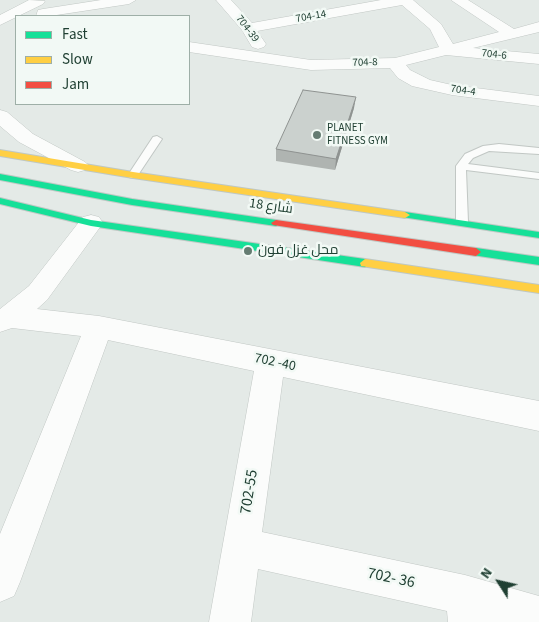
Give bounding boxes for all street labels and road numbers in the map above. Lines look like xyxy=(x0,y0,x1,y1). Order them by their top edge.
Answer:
street label: 704-14 xyxy=(295,8,327,26)
street label: 704-39 xyxy=(232,13,262,45)
street label: 704-6 xyxy=(481,47,507,63)
street label: 704-8 xyxy=(352,56,378,70)
street label: 704-4 xyxy=(450,83,476,99)
street label: شارع 18 xyxy=(248,196,294,218)
street label: 702 -40 xyxy=(253,350,297,376)
street label: 702-55 xyxy=(237,468,263,516)
street label: 702- 36 xyxy=(366,565,416,593)

